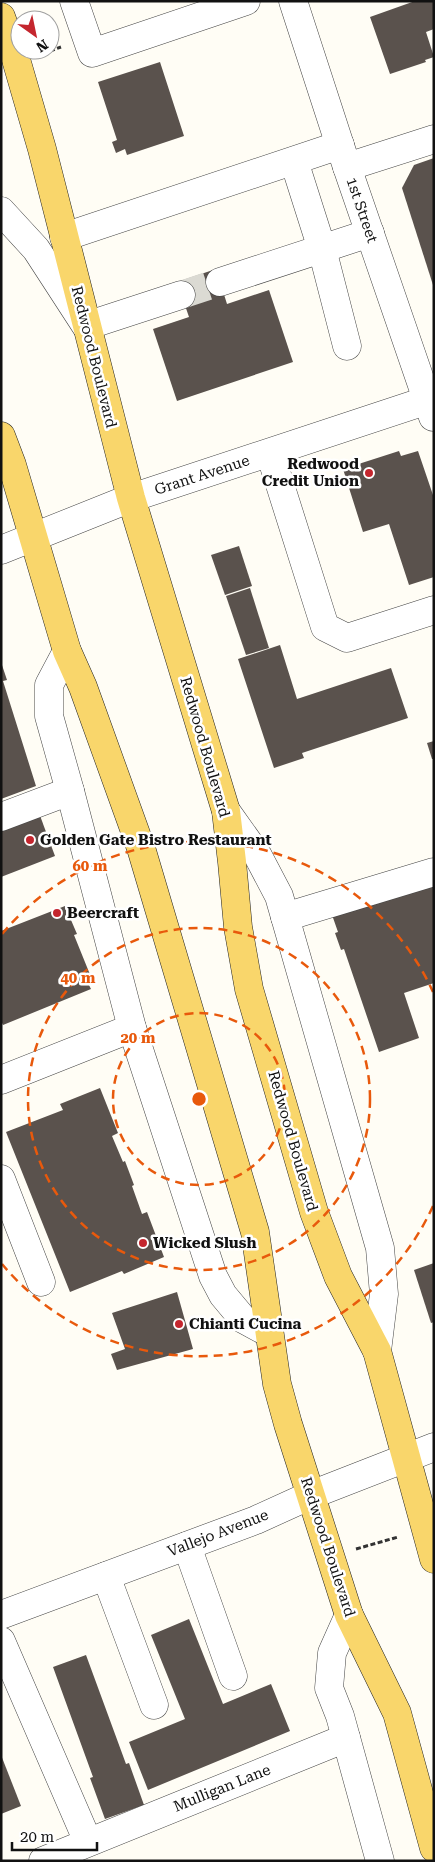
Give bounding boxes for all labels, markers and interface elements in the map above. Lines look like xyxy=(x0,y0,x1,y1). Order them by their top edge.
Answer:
north arrow xyxy=(10,10,60,60)
text: N xyxy=(33,36,51,56)
street label: 1st Street xyxy=(342,175,382,245)
street label: Redwood Boulevard xyxy=(68,284,120,430)
street label: Grant Avenue xyxy=(152,451,252,499)
place label: Redwood Credit Union xyxy=(262,455,359,490)
marker: Redwood Credit Union xyxy=(363,467,375,479)
street label: Redwood Boulevard xyxy=(176,675,234,820)
place label: Golden Gate Bistro Restaurant xyxy=(40,831,272,849)
marker: Golden Gate Bistro Restaurant xyxy=(24,834,36,846)
text: 60 m xyxy=(72,857,108,875)
place label: Beercraft xyxy=(67,904,139,922)
marker: Beercraft xyxy=(51,907,63,919)
text: 40 m xyxy=(60,969,96,987)
text: 20 m xyxy=(120,1029,156,1047)
street label: Redwood Boulevard xyxy=(264,1069,322,1214)
centre of rings xyxy=(190,1090,208,1108)
place label: Wicked Slush xyxy=(153,1234,257,1252)
marker: Wicked Slush xyxy=(137,1237,149,1249)
place label: Chianti Cucina xyxy=(189,1315,302,1333)
marker: Chianti Cucina xyxy=(173,1318,185,1330)
street label: Redwood Boulevard xyxy=(297,1475,359,1619)
street label: Vallejo Avenue xyxy=(165,1506,271,1560)
street label: Mulligan Lane xyxy=(171,1760,273,1816)
scale bar xyxy=(12,1820,98,1852)
text: 20 m xyxy=(20,1828,55,1846)

